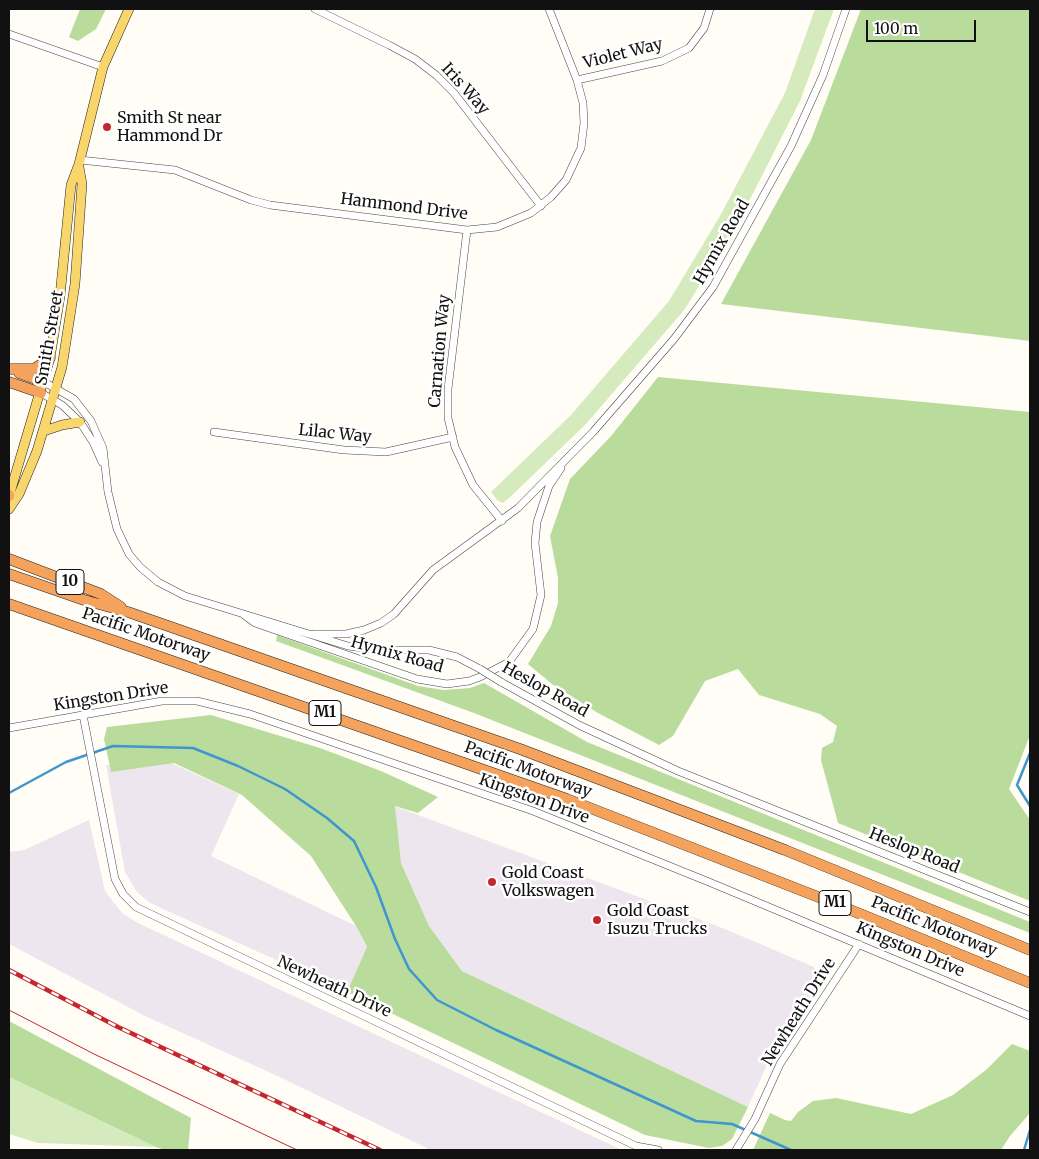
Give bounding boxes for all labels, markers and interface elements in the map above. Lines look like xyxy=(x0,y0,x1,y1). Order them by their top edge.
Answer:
scale bar xyxy=(869,10,979,42)
text: 100 m xyxy=(874,19,918,38)
street label: Violet Way xyxy=(581,35,665,73)
street label: Iris Way xyxy=(437,59,493,119)
place label: Smith St near Hammond Dr xyxy=(117,108,223,146)
marker: Smith St near Hammond Dr xyxy=(101,121,113,133)
street label: Hammond Drive xyxy=(339,190,469,224)
street label: Hymix Road xyxy=(690,196,754,288)
street label: Smith Street xyxy=(32,289,68,387)
street label: Carnation Way xyxy=(425,294,455,408)
street label: Lilac Way xyxy=(298,421,372,447)
road number: 10 xyxy=(56,570,84,594)
street label: Pacific Motorway xyxy=(80,604,212,666)
street label: Hymix Road xyxy=(349,633,445,677)
street label: Heslop Road xyxy=(499,658,591,722)
street label: Kingston Drive xyxy=(52,678,170,716)
road number: M1 xyxy=(309,700,341,726)
street label: Pacific Motorway xyxy=(462,738,594,802)
street label: Kingston Drive xyxy=(476,770,592,828)
street label: Heslop Road xyxy=(866,824,962,878)
place label: Gold Coast Volkswagen xyxy=(502,863,594,901)
marker: Gold Coast Volkswagen xyxy=(486,876,498,888)
road number: M1 xyxy=(819,890,851,916)
street label: Pacific Motorway xyxy=(868,893,1000,961)
place label: Gold Coast Isuzu Trucks xyxy=(607,901,707,939)
marker: Gold Coast Isuzu Trucks xyxy=(591,914,603,926)
street label: Kingston Drive xyxy=(853,919,967,981)
street label: Newheath Drive xyxy=(274,952,394,1022)
street label: Newheath Drive xyxy=(758,955,840,1069)

